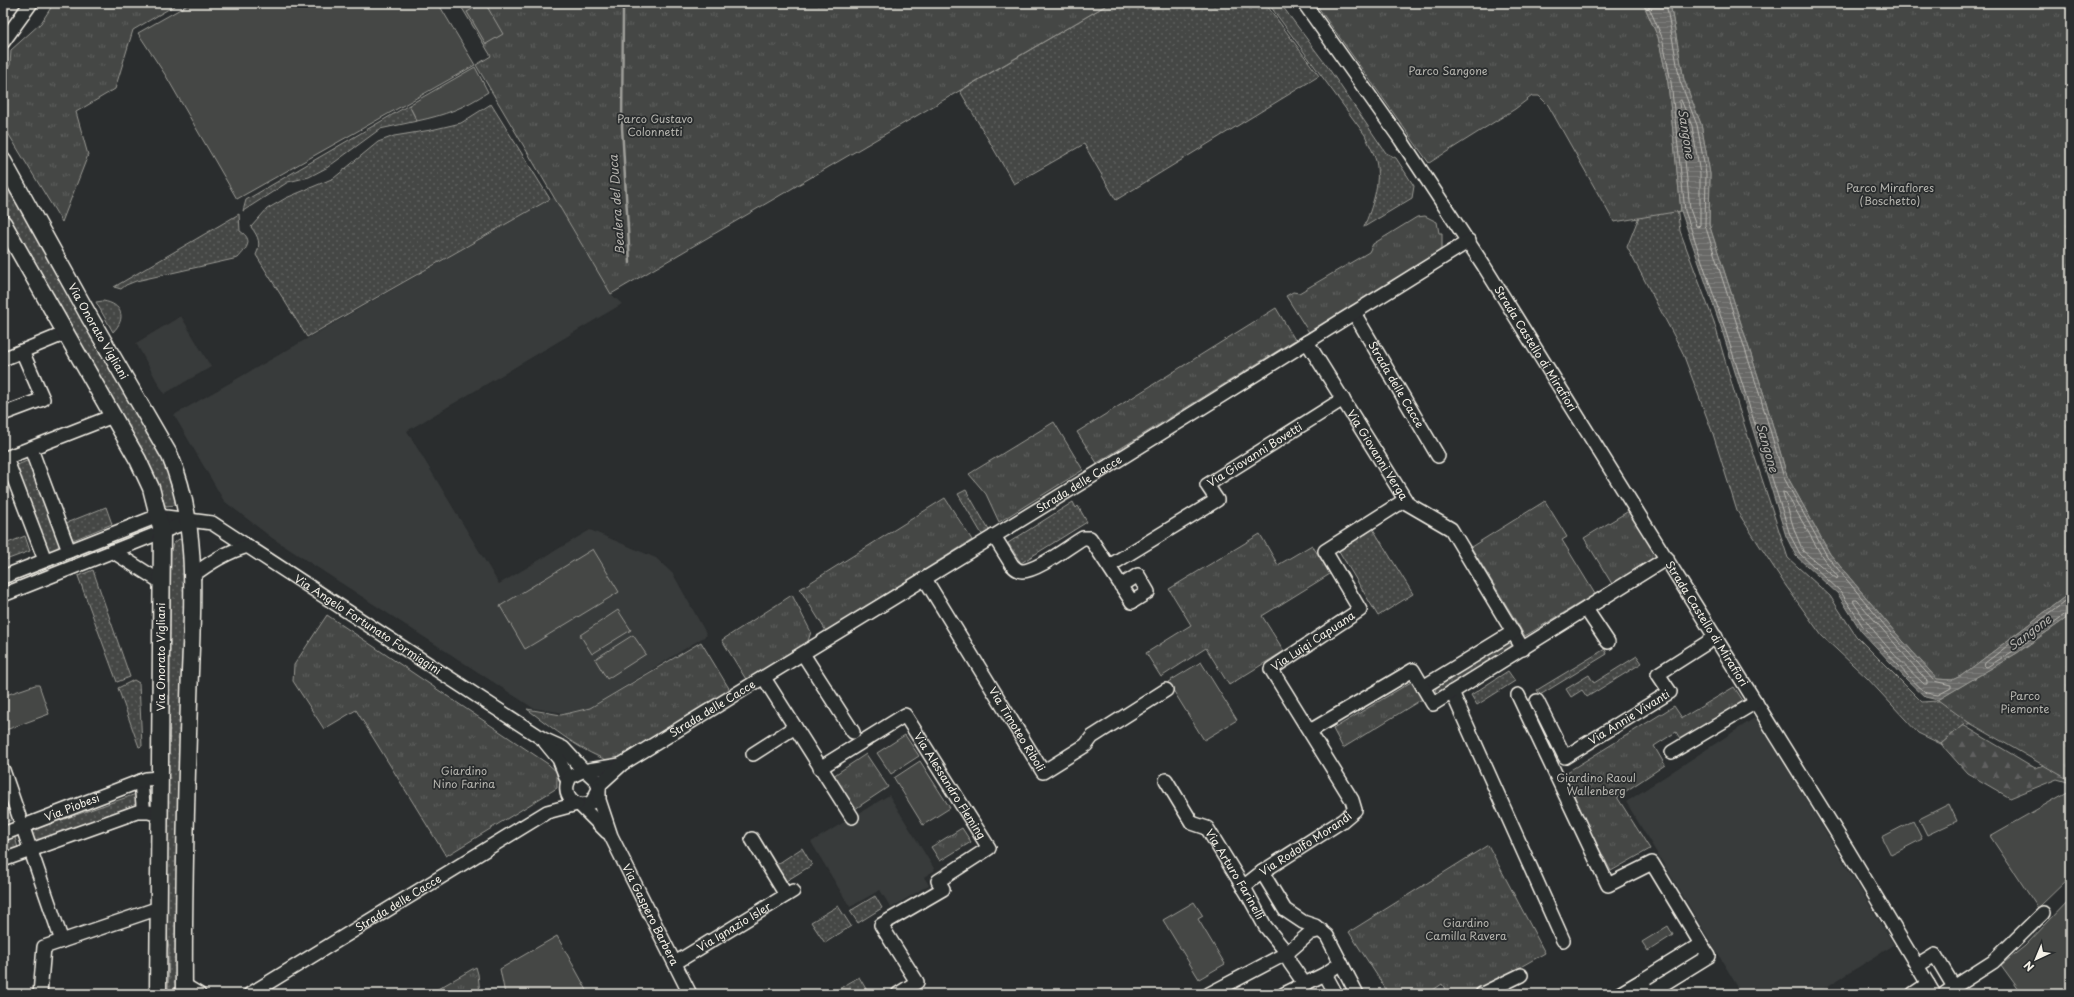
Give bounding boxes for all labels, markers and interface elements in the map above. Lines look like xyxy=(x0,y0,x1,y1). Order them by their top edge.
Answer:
park label: Parco Sangone xyxy=(1408,62,1488,79)
water label: Sangone xyxy=(1674,108,1700,160)
park label: Parco Gustavo Colonnetti xyxy=(617,110,693,140)
water label: Bealera del Duca xyxy=(603,154,628,256)
park label: Parco Miraflores (Boschetto) xyxy=(1846,179,1934,209)
street label: Via Onorato Vigliani xyxy=(64,280,133,382)
street label: Strada Castello di Mirafiori xyxy=(1490,282,1581,414)
street label: Strada delle Cacce xyxy=(1364,338,1429,431)
street label: Via Giovanni Verga xyxy=(1343,406,1413,503)
street label: Via Giovanni Bovetti xyxy=(1203,418,1305,491)
water label: Sangone xyxy=(1752,421,1784,475)
street label: Strada delle Cacce xyxy=(1032,451,1125,517)
street label: Strada Castello di Mirafiori xyxy=(1661,557,1753,689)
street label: Via Angelo Fortunato Formiggini xyxy=(291,570,445,679)
street label: Via Onorato Vigliani xyxy=(152,603,169,711)
street label: Via Luigi Capuana xyxy=(1267,607,1358,675)
water label: Sangone xyxy=(2004,610,2055,655)
street label: Strada delle Cacce xyxy=(666,675,758,741)
street label: Via Timoteo Riboli xyxy=(985,683,1050,775)
street label: Via Annie Vivanti xyxy=(1585,685,1673,749)
park label: Parco Piemonte xyxy=(2001,687,2049,717)
street label: Via Alessandro Fleming xyxy=(910,729,990,842)
park label: Giardino Nino Farina xyxy=(433,762,495,792)
park label: Giardino Raoul Wallenberg xyxy=(1556,769,1636,799)
street label: Via Piobesi xyxy=(42,789,102,825)
street label: Via Rodolfo Morandi xyxy=(1256,807,1355,880)
street label: Via Arturo Farinelli xyxy=(1201,825,1269,922)
street label: Via Gaspero Barbera xyxy=(618,861,684,968)
street label: Strada delle Cacce xyxy=(352,870,444,936)
street label: Via Ignazio Isler xyxy=(693,897,775,956)
park label: Giardino Camilla Ravera xyxy=(1425,914,1507,944)
north arrow xyxy=(2016,939,2056,979)
text: N xyxy=(2019,957,2038,976)

